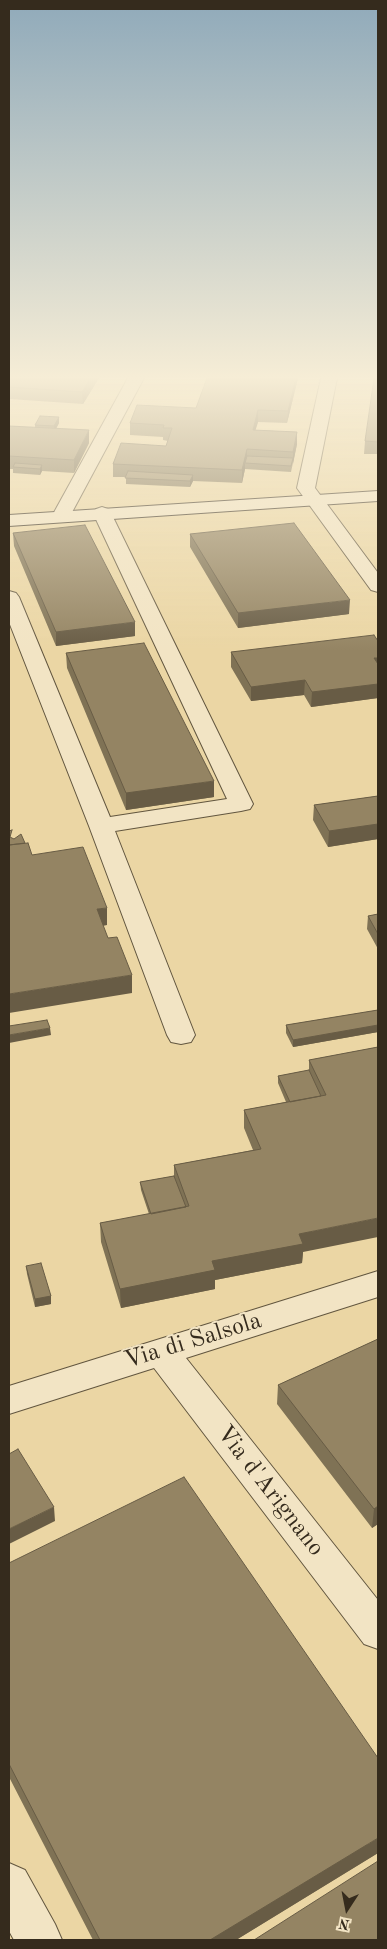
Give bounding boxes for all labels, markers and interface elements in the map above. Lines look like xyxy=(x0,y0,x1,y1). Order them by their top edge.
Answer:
street label: Via di Salsola xyxy=(121,1306,265,1376)
street label: Via d'Arignano xyxy=(210,1420,330,1562)
north arrow xyxy=(322,1884,372,1934)
text: N xyxy=(338,1916,351,1932)

